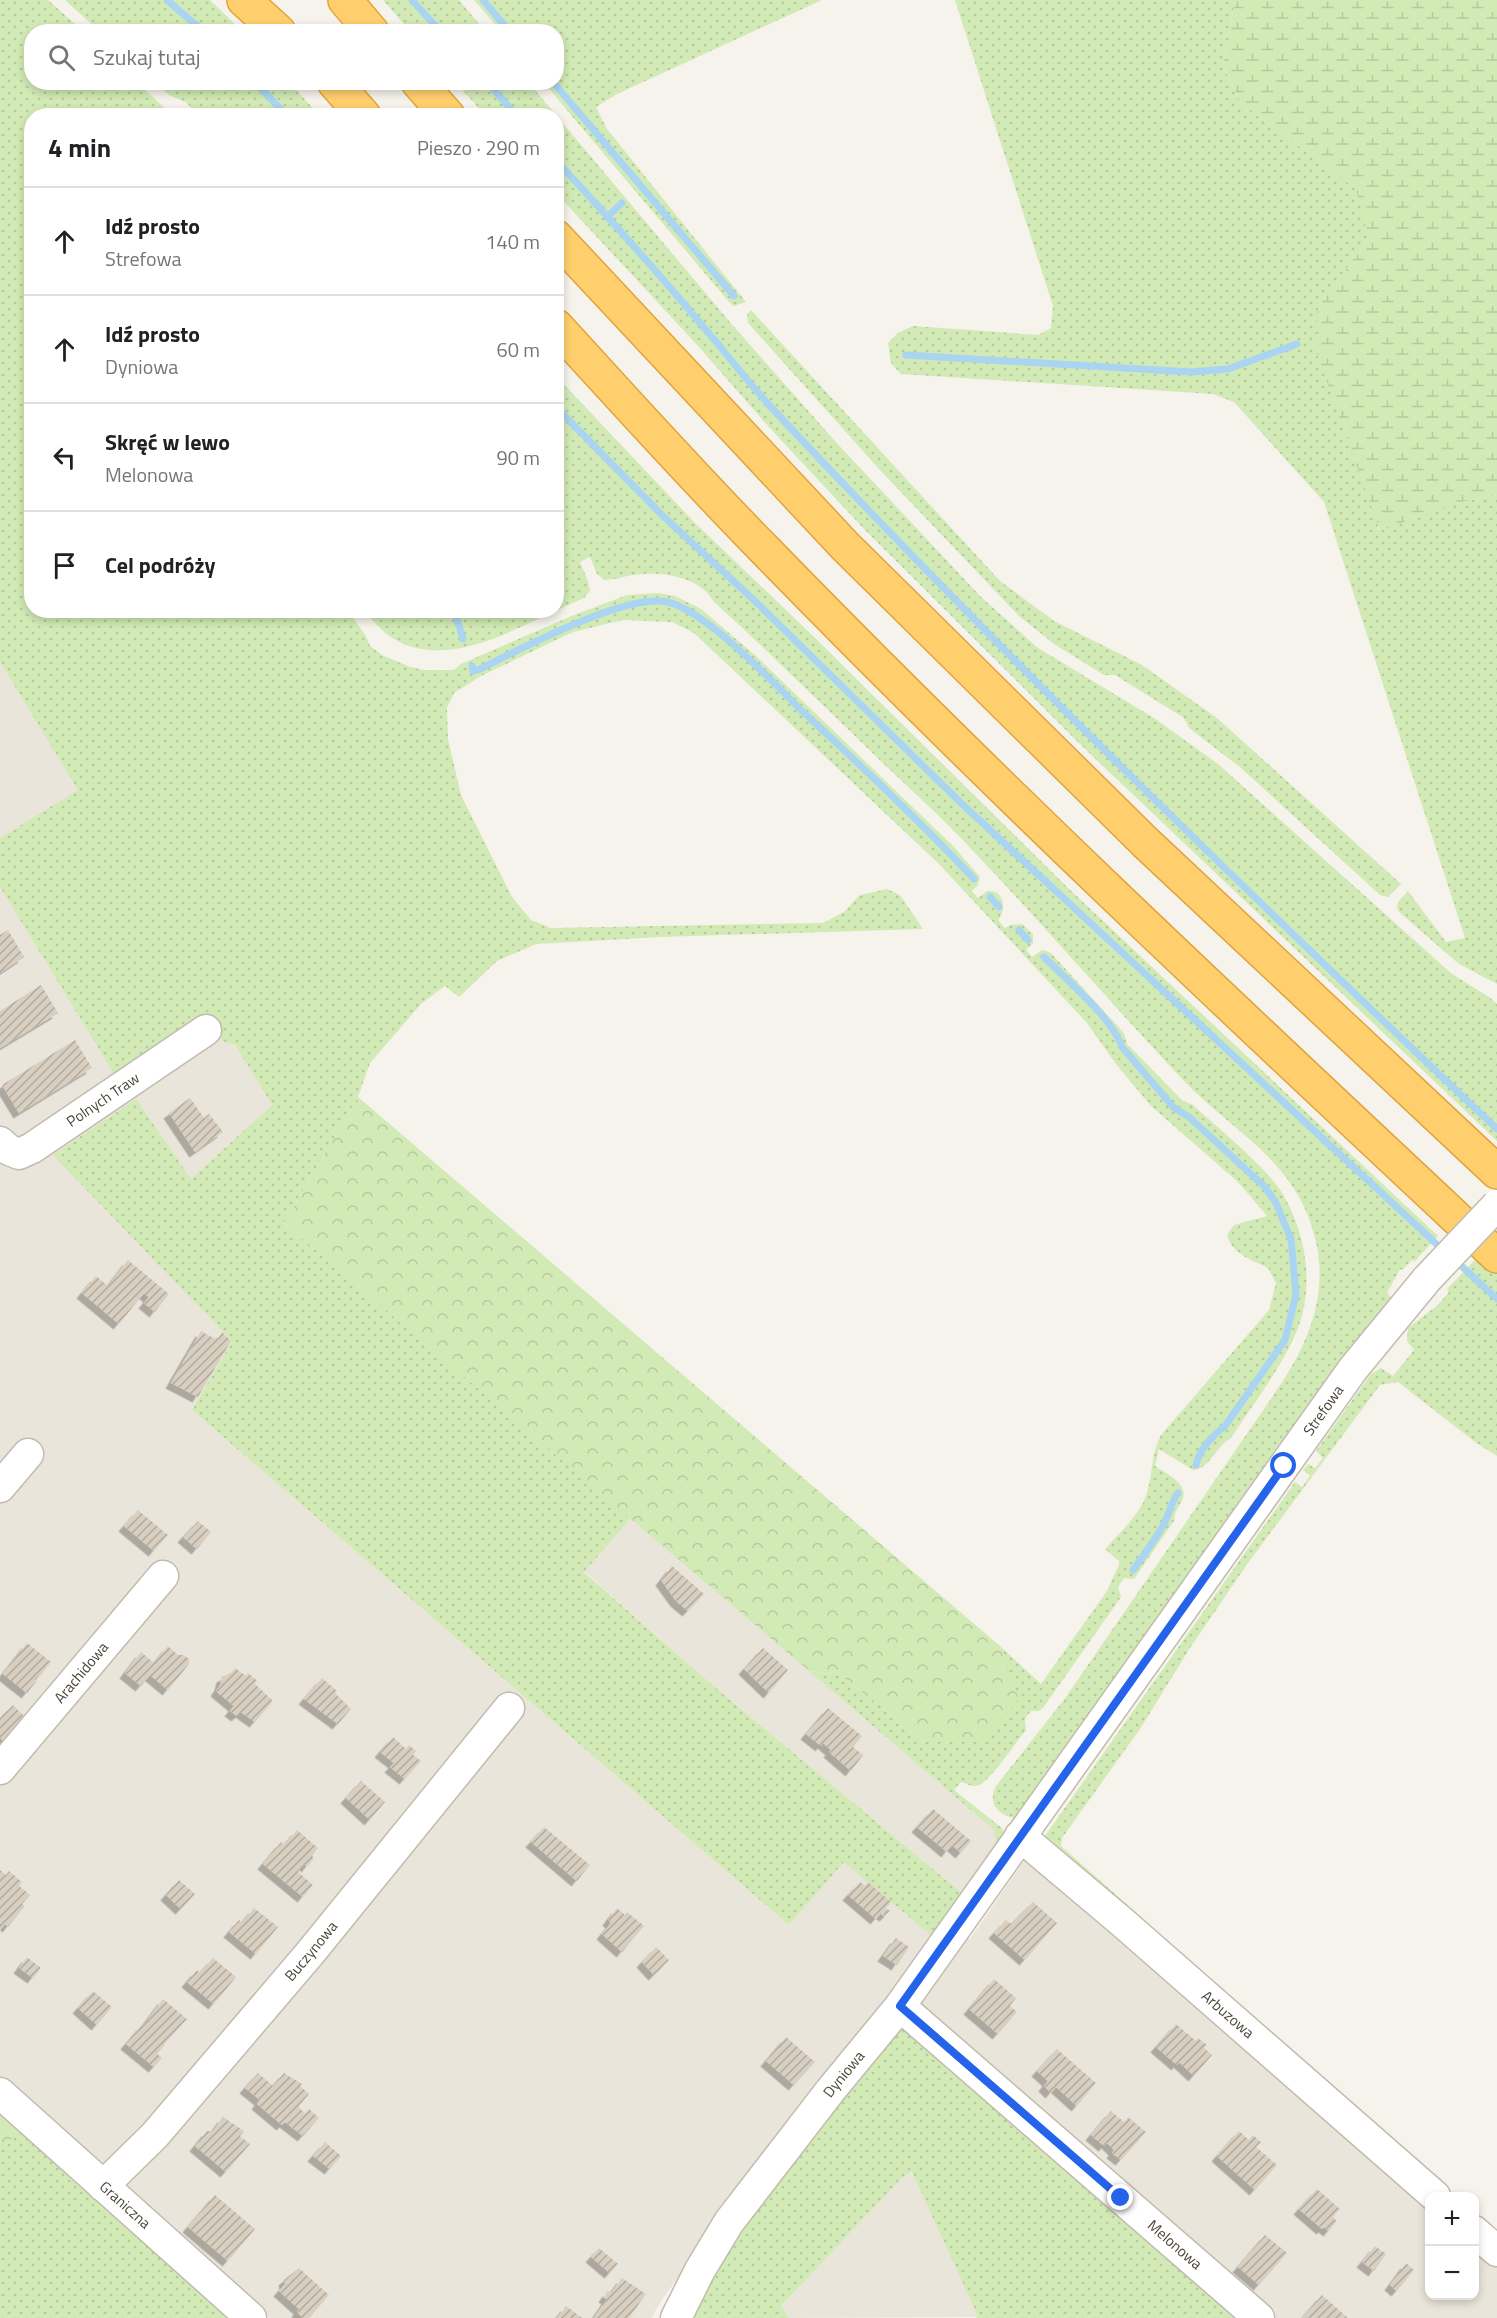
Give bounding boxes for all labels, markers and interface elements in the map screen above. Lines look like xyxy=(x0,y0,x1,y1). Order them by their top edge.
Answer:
search box xyxy=(24,24,564,90)
text: Szukaj tutaj xyxy=(93,40,201,74)
icon: search xyxy=(45,41,78,74)
text: 4 min xyxy=(48,128,111,167)
text: Pieszo · 290 m xyxy=(417,132,540,163)
text: Idź prosto xyxy=(105,209,200,243)
icon: ahead xyxy=(48,225,81,258)
text: 140 m xyxy=(485,226,540,257)
text: Strefowa xyxy=(105,243,182,274)
text: Idź prosto xyxy=(105,317,200,351)
icon: ahead xyxy=(48,333,81,366)
text: 60 m xyxy=(496,334,540,365)
text: Dyniowa xyxy=(105,351,178,382)
text: Skręć w lewo xyxy=(105,425,230,459)
icon: left xyxy=(48,441,81,474)
text: 90 m xyxy=(496,442,540,473)
text: Melonowa xyxy=(105,459,193,490)
text: Cel podróży xyxy=(105,548,215,582)
icon: arrive xyxy=(48,549,81,582)
street label: Polnych Traw xyxy=(62,1066,144,1132)
street label: Strefowa xyxy=(1297,1380,1349,1440)
route start xyxy=(1270,1452,1296,1478)
street label: Arachidowa xyxy=(48,1636,114,1708)
street label: Buczynowa xyxy=(279,1915,343,1986)
street label: Arbuzowa xyxy=(1197,1985,1260,2044)
street label: Dyniowa xyxy=(817,2045,870,2102)
street label: Graniczna xyxy=(95,2175,157,2234)
route end xyxy=(1107,2184,1133,2210)
map controls xyxy=(1425,2192,1479,2300)
button: + xyxy=(1425,2192,1479,2246)
street label: Melonowa xyxy=(1143,2214,1208,2275)
button: − xyxy=(1425,2246,1479,2300)

